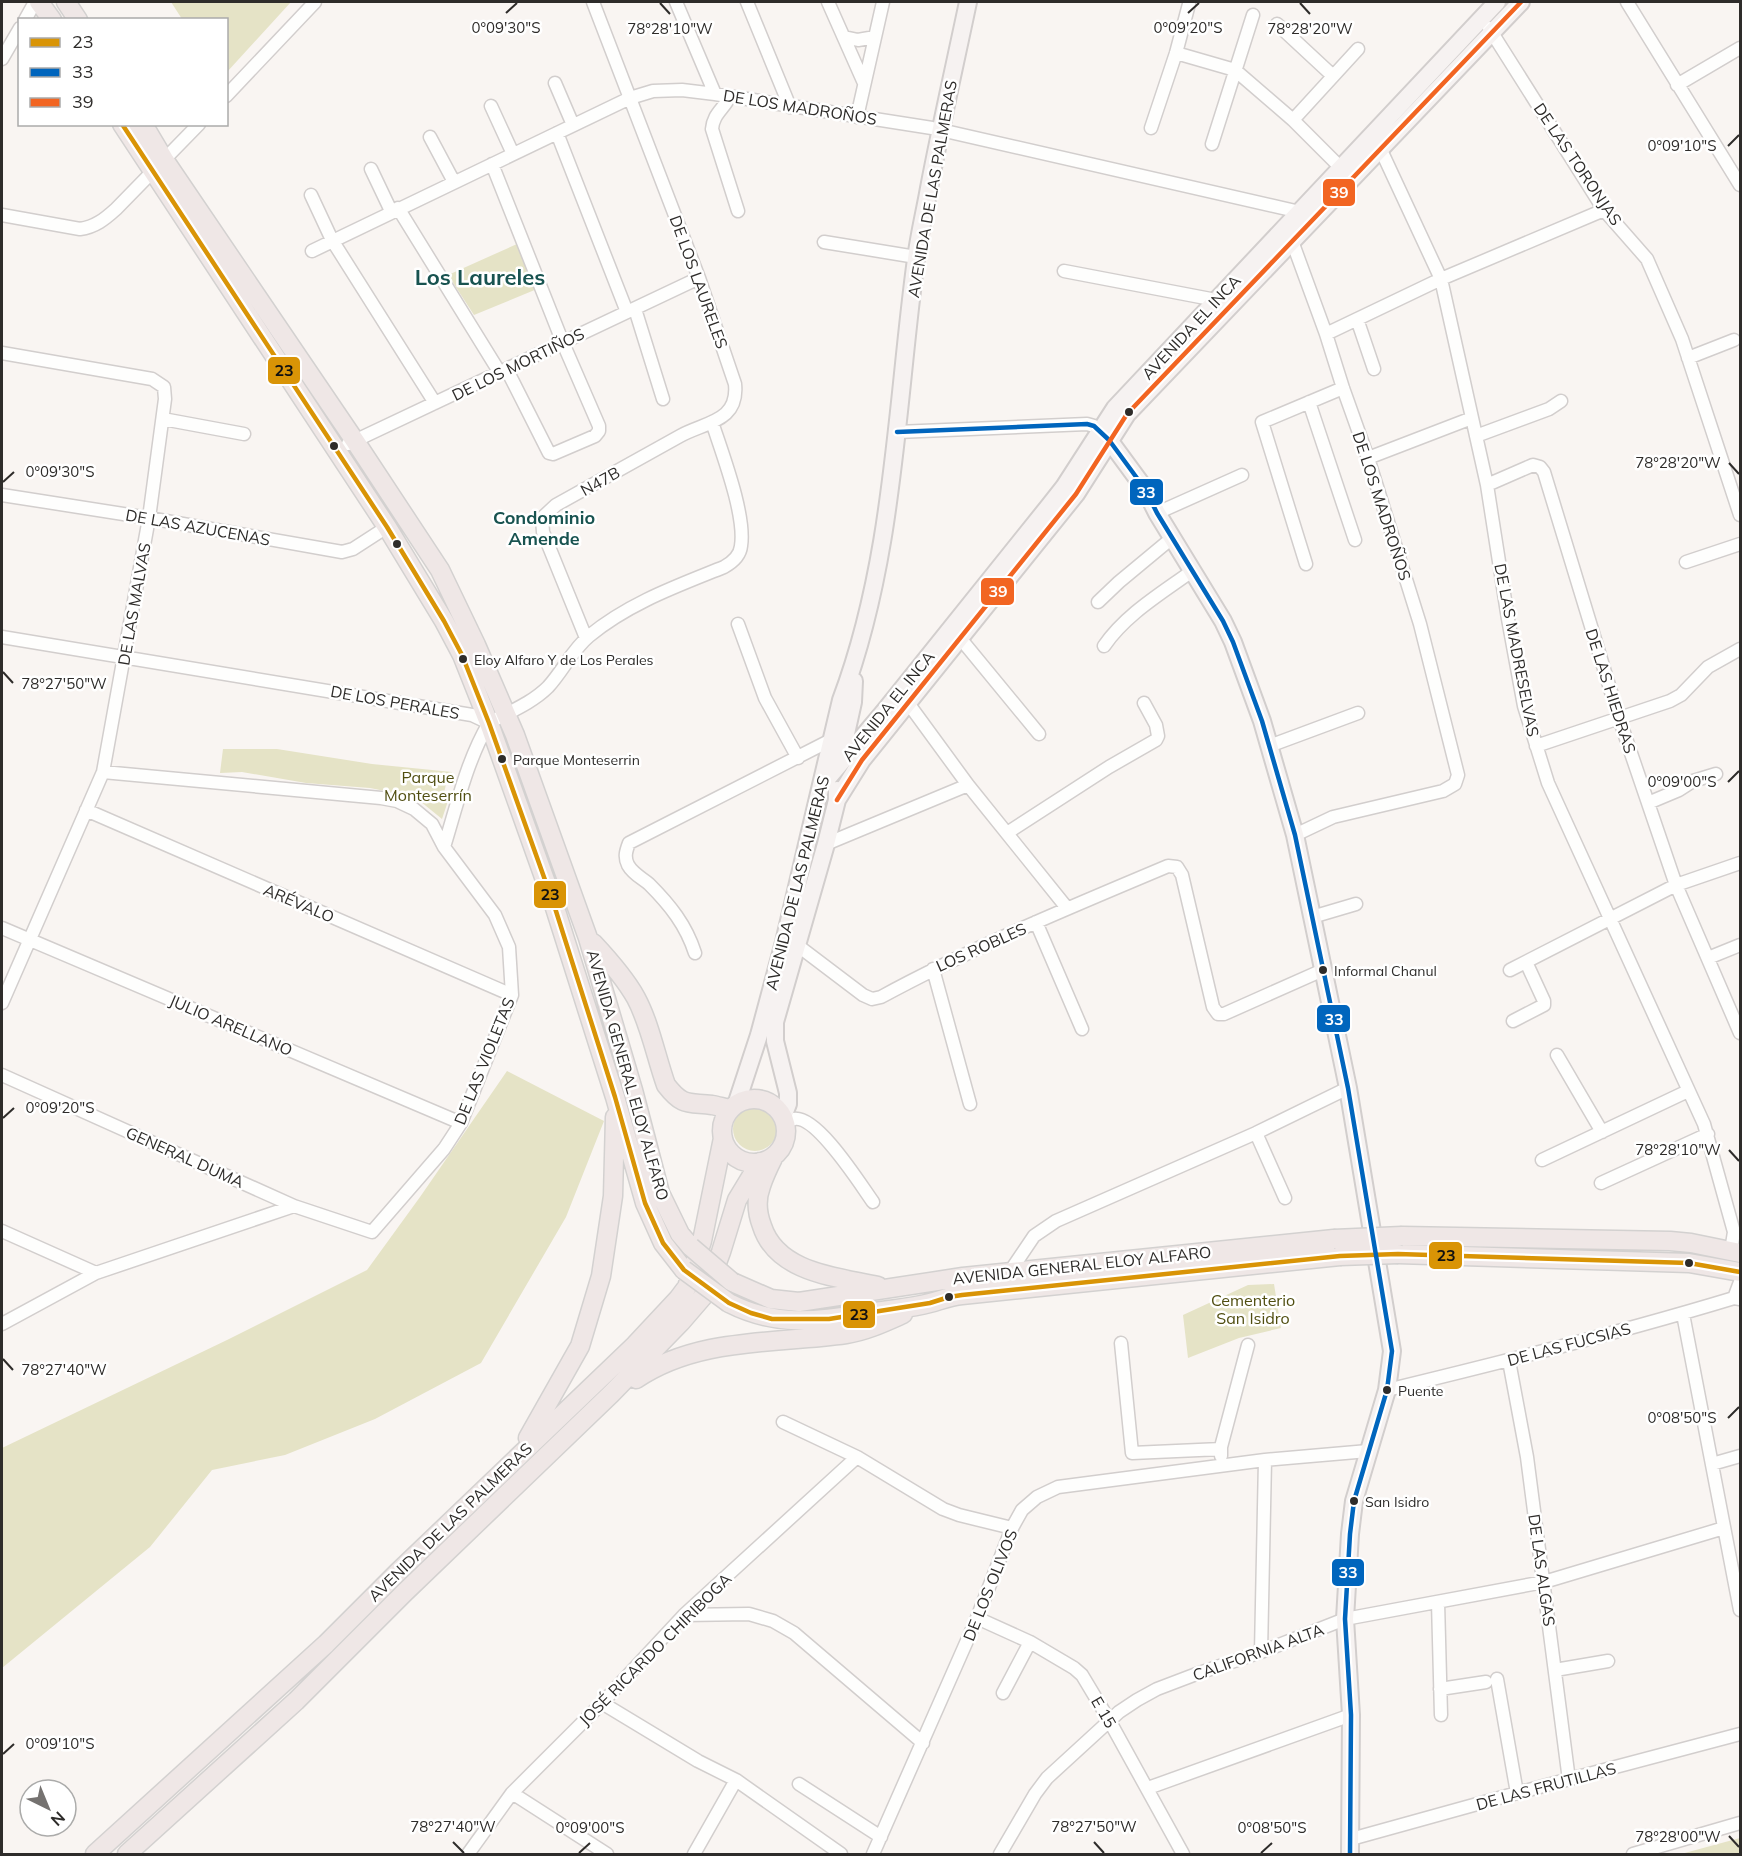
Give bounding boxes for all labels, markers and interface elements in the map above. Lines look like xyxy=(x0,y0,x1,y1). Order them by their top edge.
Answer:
legend xyxy=(18,18,228,126)
text: 0°09'30"S xyxy=(471,18,541,37)
text: 0°09'20"S xyxy=(1153,18,1223,37)
text: 78°28'10"W xyxy=(627,19,713,38)
text: 78°28'20"W xyxy=(1267,19,1353,38)
text: 23 xyxy=(72,30,94,53)
text: 33 xyxy=(72,60,94,83)
street label: AVENIDA DE LAS PALMERAS xyxy=(903,79,961,299)
street label: DE LOS MADROÑOS xyxy=(722,85,878,129)
text: 39 xyxy=(72,90,94,113)
street label: DE LAS TORONJAS xyxy=(1530,99,1626,229)
text: 0°09'10"S xyxy=(1647,136,1717,155)
line badge: 39 xyxy=(1322,178,1356,207)
text: 39 xyxy=(1329,182,1349,202)
street label: DE LOS LAURELES xyxy=(666,213,732,351)
district label: Los Laureles xyxy=(415,263,545,291)
street label: AVENIDA EL INCA xyxy=(1137,270,1245,384)
street label: DE LOS MORTIÑOS xyxy=(448,323,588,405)
line badge: 23 xyxy=(267,356,301,385)
text: 23 xyxy=(274,360,294,380)
unlabelled marker xyxy=(1123,406,1135,418)
street label: DE LOS MADROÑOS xyxy=(1349,429,1416,583)
unlabelled marker xyxy=(328,440,340,452)
text: 78°28'20"W xyxy=(1635,453,1721,472)
text: 0°09'30"S xyxy=(25,462,95,481)
street label: N47B xyxy=(577,462,623,500)
line badge: 33 xyxy=(1129,478,1164,506)
text: 33 xyxy=(1136,482,1156,502)
street label: DE LAS AZUCENAS xyxy=(124,504,272,550)
district label: Condominio Amende xyxy=(493,506,595,550)
unlabelled marker xyxy=(391,538,403,550)
street label: DE LAS MALVAS xyxy=(113,541,155,667)
street label: DE LAS MADRESELVAS xyxy=(1490,562,1544,738)
line badge: 39 xyxy=(980,577,1015,606)
text: 39 xyxy=(988,581,1008,601)
street label: DE LAS HIEDRAS xyxy=(1581,626,1641,756)
street label: AVENIDA EL INCA xyxy=(837,647,939,765)
place label: Eloy Alfaro Y de Los Perales xyxy=(474,651,654,669)
marker: Eloy Alfaro Y de Los Perales xyxy=(457,653,469,665)
text: 78°27'50"W xyxy=(21,674,107,693)
street label: DE LOS PERALES xyxy=(329,681,461,723)
place label: Parque Monteserrin xyxy=(513,751,640,769)
marker: Parque Monteserrin xyxy=(496,753,508,765)
park label: Parque Monteserrín xyxy=(384,767,472,805)
text: 0°09'00"S xyxy=(1647,772,1717,791)
street label: AVENIDA DE LAS PALMERAS xyxy=(761,774,833,992)
street label: ARÉVALO xyxy=(261,879,337,927)
line badge: 23 xyxy=(533,880,567,909)
text: 23 xyxy=(540,884,560,904)
street label: LOS ROBLES xyxy=(933,918,1029,976)
street label: AVENIDA GENERAL ELOY ALFARO xyxy=(583,947,673,1203)
place label: Informal Chanul xyxy=(1334,962,1437,980)
marker: Informal Chanul xyxy=(1317,964,1329,976)
street label: JULIO ARELLANO xyxy=(166,990,296,1060)
street label: DE LAS VIOLETAS xyxy=(449,994,519,1128)
line badge: 33 xyxy=(1316,1004,1351,1033)
text: 33 xyxy=(1324,1009,1344,1029)
text: 0°09'20"S xyxy=(25,1098,95,1117)
street label: GENERAL DUMA xyxy=(123,1122,247,1192)
text: 78°28'10"W xyxy=(1635,1140,1721,1159)
street label: AVENIDA GENERAL ELOY ALFARO xyxy=(952,1241,1212,1289)
line badge: 23 xyxy=(1428,1241,1463,1270)
text: 23 xyxy=(1436,1245,1456,1265)
unlabelled marker xyxy=(1683,1257,1695,1269)
park label: Cementerio San Isidro xyxy=(1211,1290,1295,1328)
unlabelled marker xyxy=(943,1291,955,1303)
line badge: 23 xyxy=(842,1300,876,1329)
text: 23 xyxy=(849,1304,869,1324)
street label: DE LAS FUCSIAS xyxy=(1505,1318,1633,1370)
text: 78°27'40"W xyxy=(21,1360,107,1379)
place label: Puente xyxy=(1398,1382,1443,1400)
marker: Puente xyxy=(1381,1384,1393,1396)
text: 0°08'50"S xyxy=(1647,1408,1717,1427)
street label: AVENIDA DE LAS PALMERAS xyxy=(364,1438,536,1606)
place label: San Isidro xyxy=(1365,1493,1429,1511)
marker: San Isidro xyxy=(1348,1495,1360,1507)
street label: DE LAS ALGAS xyxy=(1524,1513,1560,1627)
street label: DE LOS OLIVOS xyxy=(959,1526,1021,1644)
line badge: 33 xyxy=(1331,1558,1365,1587)
text: 33 xyxy=(1338,1562,1358,1582)
street label: JOSÉ RICARDO CHIRIBOGA xyxy=(575,1568,736,1729)
street label: CALIFORNIA ALTA xyxy=(1190,1619,1327,1685)
street label: E 15 xyxy=(1087,1693,1121,1731)
text: 0°09'10"S xyxy=(25,1734,95,1753)
street label: DE LAS FRUTILLAS xyxy=(1474,1758,1618,1814)
north arrow xyxy=(18,1778,78,1838)
text: N xyxy=(47,1808,69,1830)
text: 78°27'40"W xyxy=(410,1817,496,1836)
text: 78°27'50"W xyxy=(1051,1817,1137,1836)
text: 0°09'00"S xyxy=(555,1818,625,1837)
text: 0°08'50"S xyxy=(1237,1818,1307,1837)
text: 78°28'00"W xyxy=(1635,1827,1721,1846)

